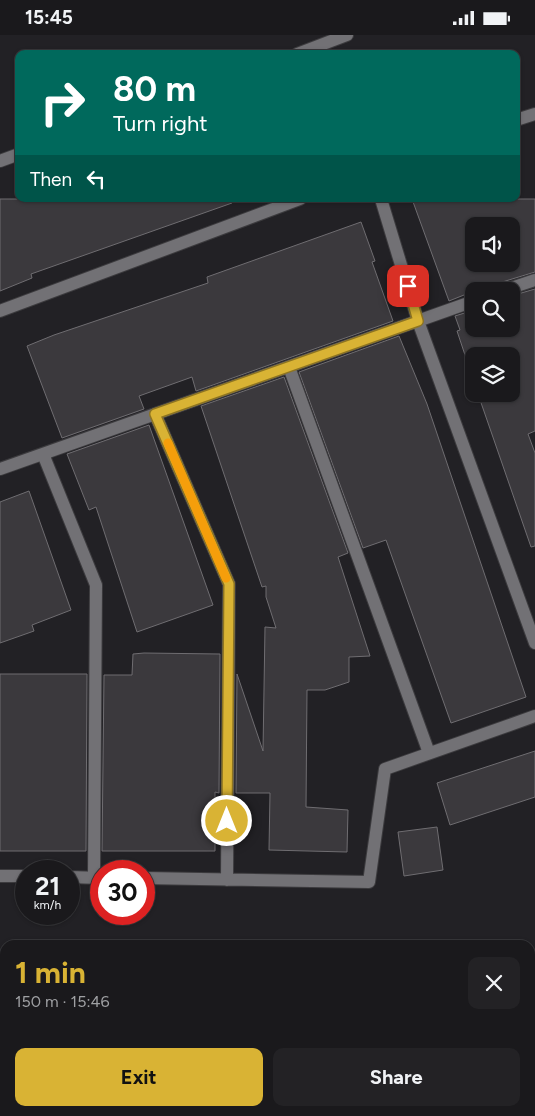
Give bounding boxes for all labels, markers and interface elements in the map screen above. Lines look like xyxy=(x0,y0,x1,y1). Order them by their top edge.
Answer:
text: 15:45 xyxy=(25,6,73,29)
text: 80 m xyxy=(113,68,196,110)
icon: right xyxy=(30,70,95,135)
text: Turn right xyxy=(113,110,208,137)
icon: left xyxy=(82,165,110,193)
text: Then xyxy=(30,168,72,191)
map controls xyxy=(465,217,520,402)
button: sound xyxy=(465,217,520,272)
pin xyxy=(387,265,429,307)
icon: arrive xyxy=(394,272,422,300)
button: search xyxy=(465,282,520,337)
button: layers xyxy=(465,347,520,402)
position arrow xyxy=(200,794,252,846)
speed limit sign: 30 xyxy=(90,860,155,925)
text: 21 xyxy=(35,871,60,901)
text: km/h xyxy=(34,898,61,912)
text: 1 min xyxy=(15,954,86,991)
button: close xyxy=(468,957,520,1009)
text: 150 m · 15:46 xyxy=(15,992,109,1011)
button: Exit xyxy=(15,1048,263,1106)
button: Share xyxy=(273,1048,520,1106)

